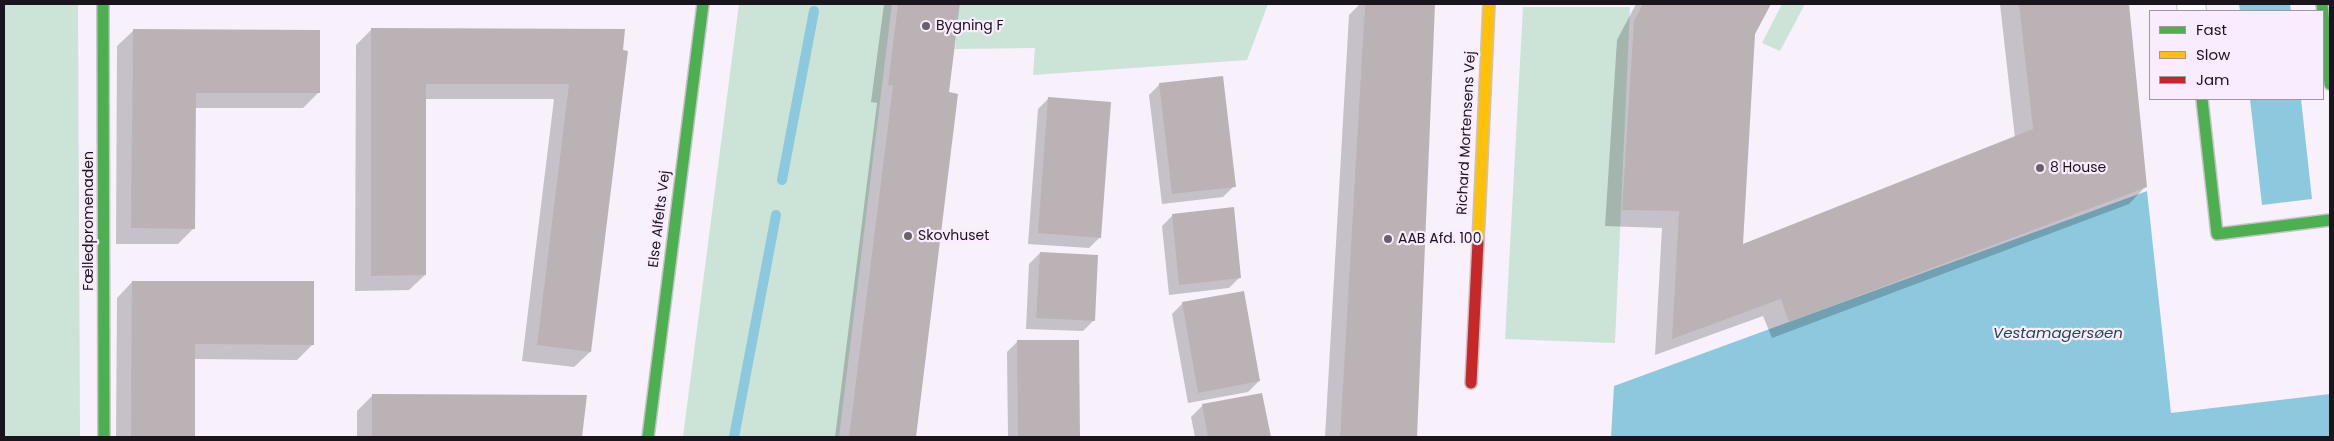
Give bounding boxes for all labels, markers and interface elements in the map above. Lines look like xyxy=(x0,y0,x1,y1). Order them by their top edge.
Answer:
legend xyxy=(2149,10,2324,100)
place label: Bygning F xyxy=(936,18,1004,34)
text: Fast xyxy=(2196,19,2227,40)
marker: Bygning F xyxy=(920,20,932,32)
text: Slow xyxy=(2196,44,2230,65)
street label: Richard Mortensens Vej xyxy=(1454,51,1480,215)
text: Jam xyxy=(2196,69,2230,90)
street label: Fælledpromenaden xyxy=(81,151,97,291)
place label: 8 House xyxy=(2050,160,2106,176)
marker: 8 House xyxy=(2034,162,2046,174)
street label: Else Alfelts Vej xyxy=(646,169,674,269)
place label: Skovhuset xyxy=(918,228,989,244)
marker: Skovhuset xyxy=(902,230,914,242)
place label: AAB Afd. 100 xyxy=(1398,231,1481,247)
marker: AAB Afd. 100 xyxy=(1382,233,1394,245)
water label: Vestamagersøen xyxy=(1993,325,2123,343)

